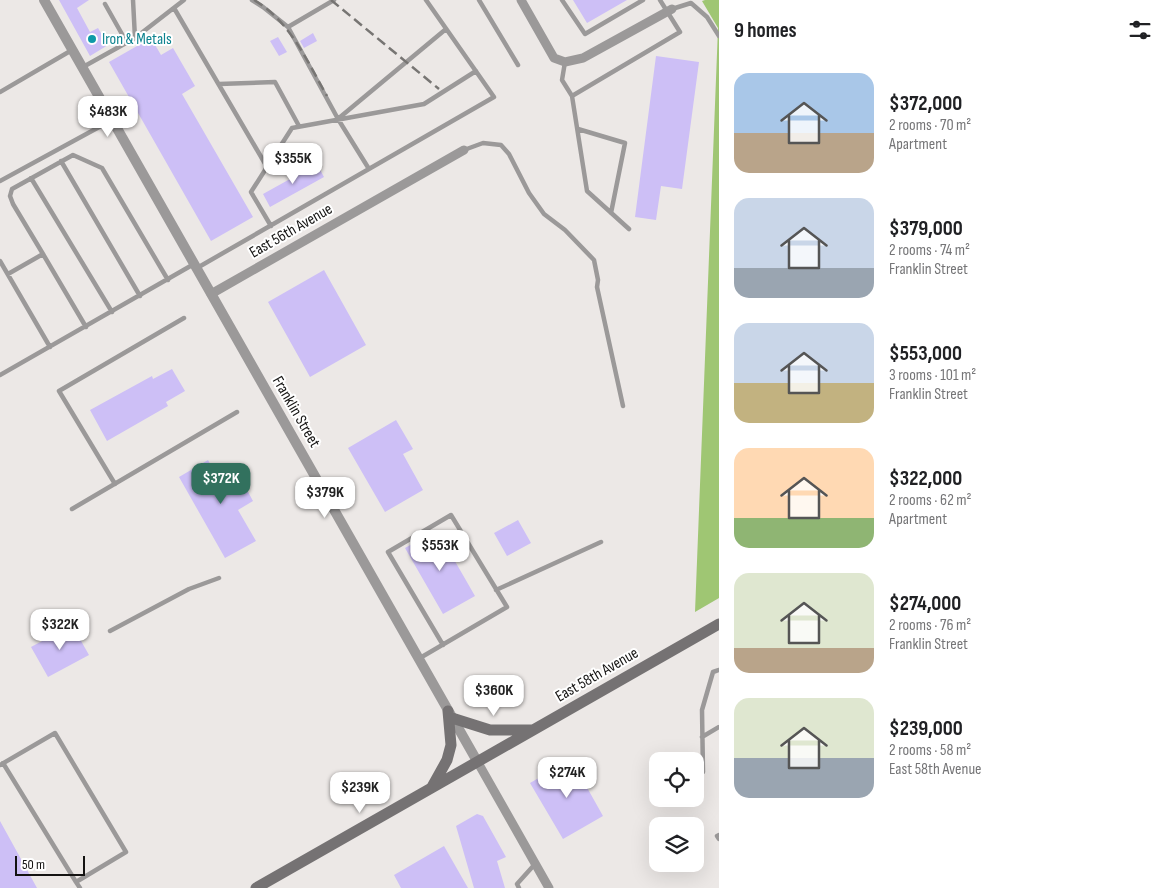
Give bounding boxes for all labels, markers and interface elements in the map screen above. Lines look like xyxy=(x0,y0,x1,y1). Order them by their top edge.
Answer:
icon: filters xyxy=(1126,16,1154,44)
text: 9 homes xyxy=(734,18,797,43)
place label: Iron & Metals xyxy=(102,30,172,49)
marker: Iron & Metals xyxy=(86,33,98,45)
text: $372,000 xyxy=(889,91,962,116)
icon: home xyxy=(774,93,834,153)
pin: $483K xyxy=(73,96,143,138)
text: $483K xyxy=(89,102,127,121)
text: 2 rooms · 70 m² xyxy=(889,116,971,135)
text: Apartment xyxy=(889,135,947,154)
pin: $355K xyxy=(258,142,328,185)
text: $355K xyxy=(274,149,312,168)
street label: East 56th Avenue xyxy=(246,200,336,262)
text: $379,000 xyxy=(889,216,963,241)
icon: home xyxy=(774,218,834,278)
text: 2 rooms · 74 m² xyxy=(889,241,970,260)
text: Franklin Street xyxy=(889,260,968,279)
text: $553,000 xyxy=(889,341,962,366)
icon: home xyxy=(774,343,834,403)
text: 3 rooms · 101 m² xyxy=(889,366,976,385)
street label: Franklin Street xyxy=(268,373,324,451)
text: Franklin Street xyxy=(889,385,968,404)
pin: $372K xyxy=(186,462,256,505)
text: $322,000 xyxy=(889,466,962,491)
icon: home xyxy=(774,468,834,528)
text: $372K xyxy=(202,469,240,488)
pin: $379K xyxy=(290,476,360,519)
text: $379K xyxy=(306,483,344,502)
text: 2 rooms · 62 m² xyxy=(889,491,972,510)
text: Apartment xyxy=(889,510,947,529)
pin: $553K xyxy=(405,530,475,572)
text: $553K xyxy=(421,536,459,555)
text: $274,000 xyxy=(889,591,961,616)
icon: home xyxy=(774,593,834,653)
pin: $322K xyxy=(25,608,95,651)
text: $322K xyxy=(41,615,79,634)
text: 2 rooms · 76 m² xyxy=(889,616,971,635)
text: Franklin Street xyxy=(889,635,968,654)
street label: East 58th Avenue xyxy=(552,644,642,706)
pin: $360K xyxy=(459,674,529,717)
text: $360K xyxy=(475,681,513,700)
text: $239,000 xyxy=(889,716,963,741)
icon: home xyxy=(774,718,834,778)
text: 2 rooms · 58 m² xyxy=(889,741,971,760)
map controls xyxy=(649,752,704,872)
button: locate xyxy=(649,752,704,807)
pin: $274K xyxy=(532,756,602,799)
text: East 58th Avenue xyxy=(889,760,982,779)
text: $274K xyxy=(549,763,585,782)
pin: $239K xyxy=(325,772,395,814)
text: $239K xyxy=(341,778,379,797)
button: layers xyxy=(649,817,704,872)
scale bar xyxy=(15,853,85,876)
text: 50 m xyxy=(22,856,45,873)

